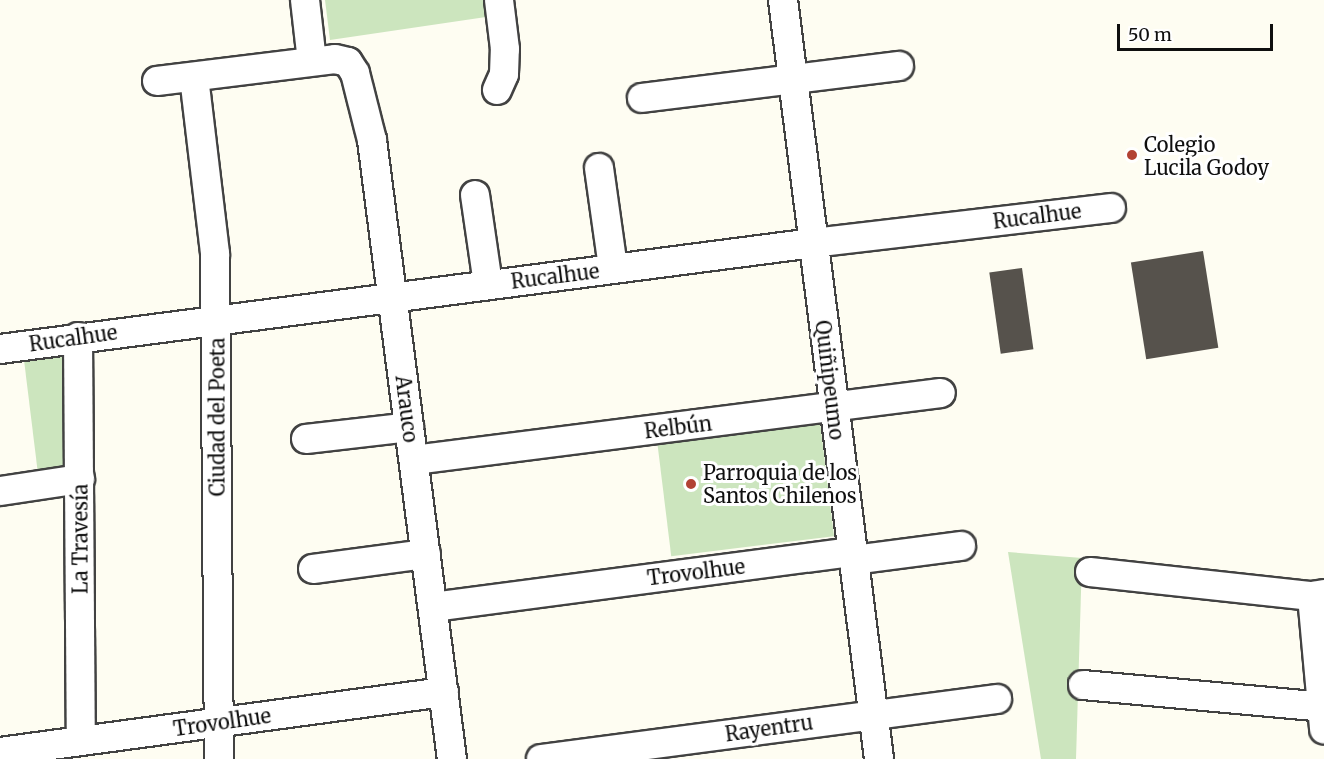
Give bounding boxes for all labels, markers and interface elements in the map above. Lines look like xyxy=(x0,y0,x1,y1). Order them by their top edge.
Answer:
scale bar xyxy=(1120,12,1276,50)
text: 50 m xyxy=(1128,23,1172,46)
place label: Colegio Lucila Godoy xyxy=(1144,132,1269,179)
marker: Colegio Lucila Godoy xyxy=(1125,148,1139,162)
street label: Rucalhue xyxy=(991,199,1083,233)
street label: Rucalhue xyxy=(509,259,601,293)
street label: Quiñipeumo xyxy=(811,319,849,441)
street label: Rucalhue xyxy=(27,320,119,356)
street label: Ciudad del Poeta xyxy=(205,338,229,496)
street label: Arauco xyxy=(391,374,423,444)
street label: Relbún xyxy=(643,411,713,443)
place label: Parroquia de los Santos Chilenos xyxy=(703,460,857,507)
marker: Parroquia de los Santos Chilenos xyxy=(684,477,698,491)
street label: La Travesía xyxy=(68,484,92,594)
street label: Trovolhue xyxy=(646,554,746,590)
street label: Trovolhue xyxy=(172,703,272,741)
street label: Rayentru xyxy=(723,710,815,746)

